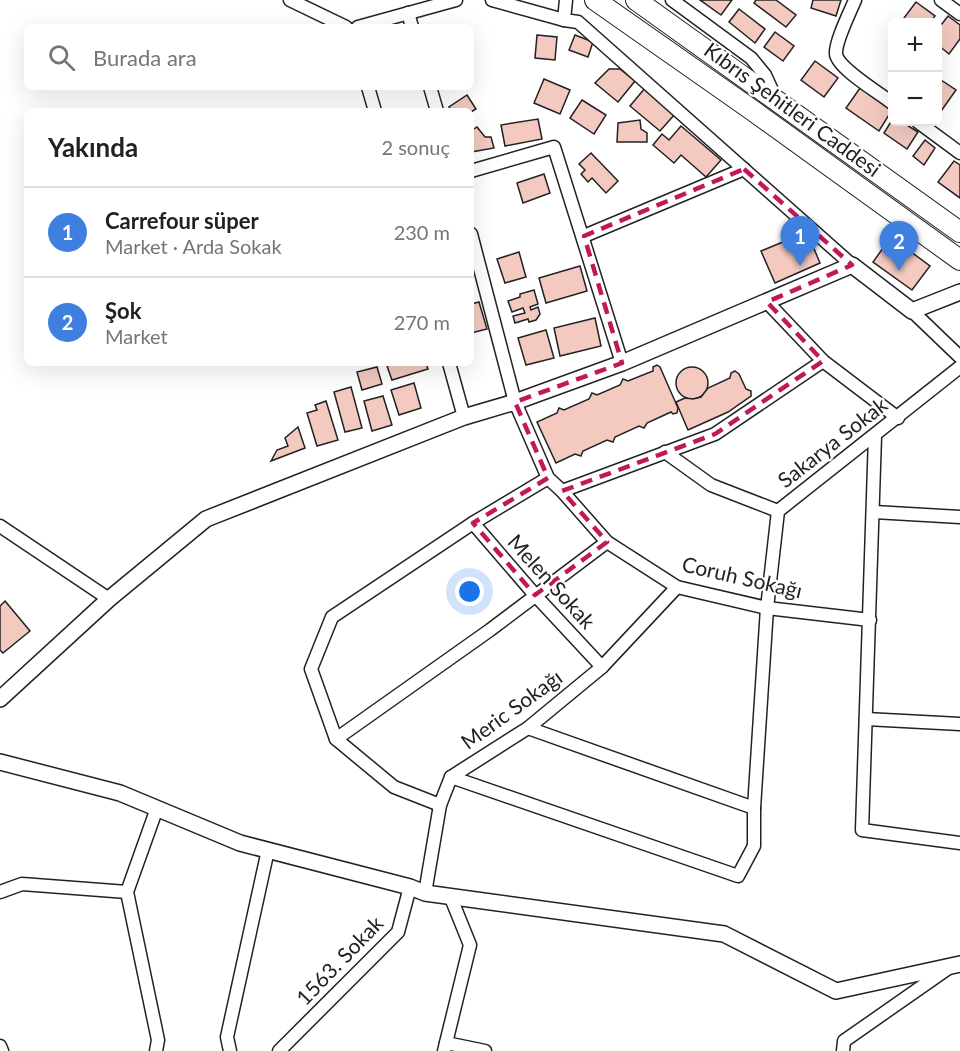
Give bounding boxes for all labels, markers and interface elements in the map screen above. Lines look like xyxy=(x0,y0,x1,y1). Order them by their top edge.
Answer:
map controls xyxy=(888,18,942,126)
button: + xyxy=(888,18,942,72)
search box xyxy=(24,24,474,90)
street label: Kıbrıs Şehitleri Caddesi xyxy=(700,36,886,181)
icon: search xyxy=(45,41,78,74)
text: Burada ara xyxy=(93,44,197,71)
button: − xyxy=(888,72,942,126)
text: Yakında xyxy=(48,131,138,163)
text: 2 sonuç xyxy=(381,135,450,159)
text: Carrefour süper xyxy=(105,207,259,234)
pin: 1 xyxy=(780,216,820,266)
text: 1 xyxy=(62,220,73,244)
text: 230 m xyxy=(394,220,450,244)
pin: 2 xyxy=(880,222,918,271)
text: Market · Arda Sokak xyxy=(105,234,282,258)
text: Şok xyxy=(105,297,141,324)
text: 2 xyxy=(62,310,73,334)
text: 270 m xyxy=(394,310,450,334)
text: Market xyxy=(105,324,168,348)
street label: Sakarya Sokak xyxy=(772,391,892,492)
street label: Melen Sokak xyxy=(503,529,601,634)
street label: Coruh Sokağı xyxy=(680,551,805,602)
your location xyxy=(455,577,484,606)
street label: Meric Sokağı xyxy=(456,664,566,754)
street label: 1563. Sokak xyxy=(290,910,388,1010)

